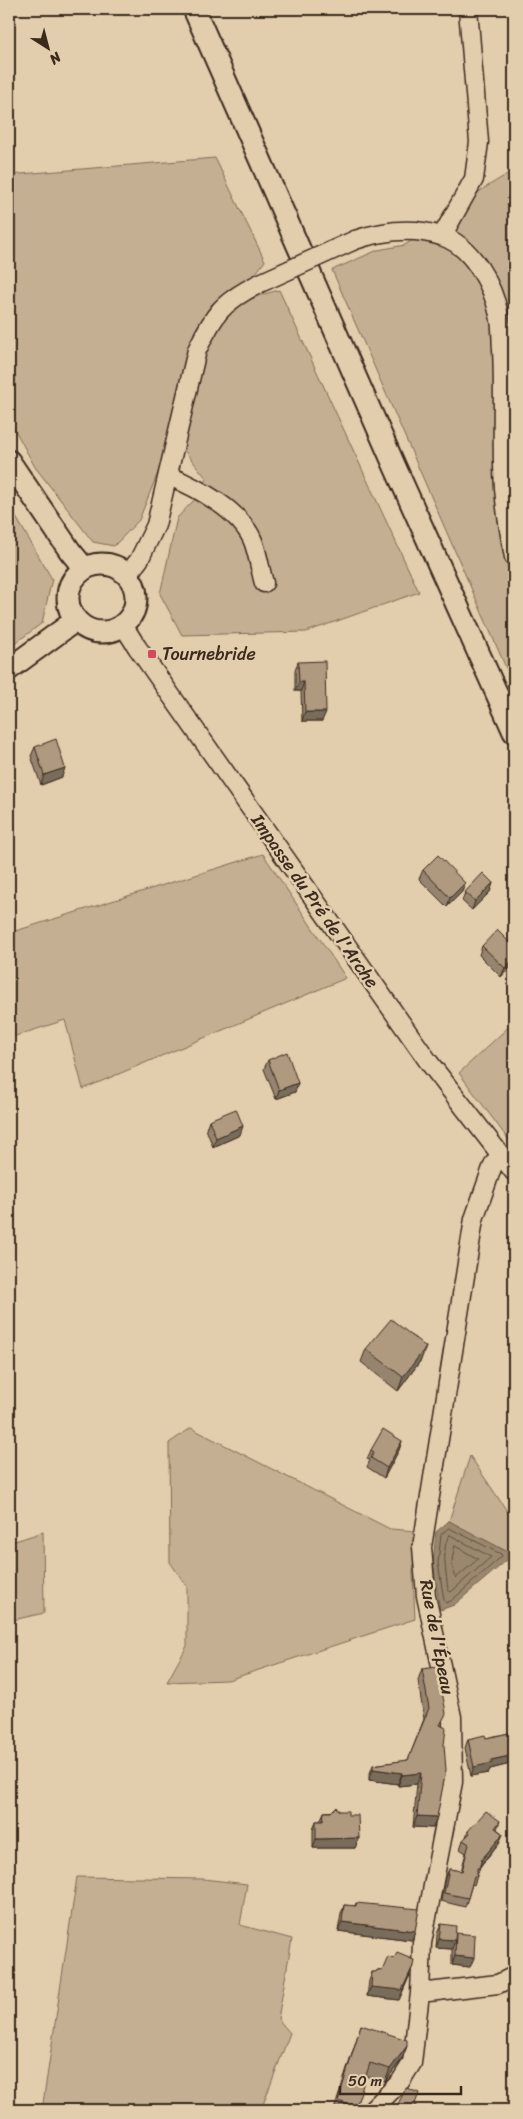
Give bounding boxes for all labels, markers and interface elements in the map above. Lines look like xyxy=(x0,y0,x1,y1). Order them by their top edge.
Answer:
north arrow xyxy=(22,22,72,72)
text: N xyxy=(44,45,67,71)
place label: Tournebride xyxy=(162,638,256,670)
marker: Tournebride xyxy=(146,648,158,660)
street label: Impasse du Pré de l'Arche xyxy=(242,806,388,995)
street label: Rue de l'Épeau xyxy=(410,1577,464,1698)
scale bar xyxy=(340,2064,462,2096)
text: 50 m xyxy=(348,2068,383,2094)

